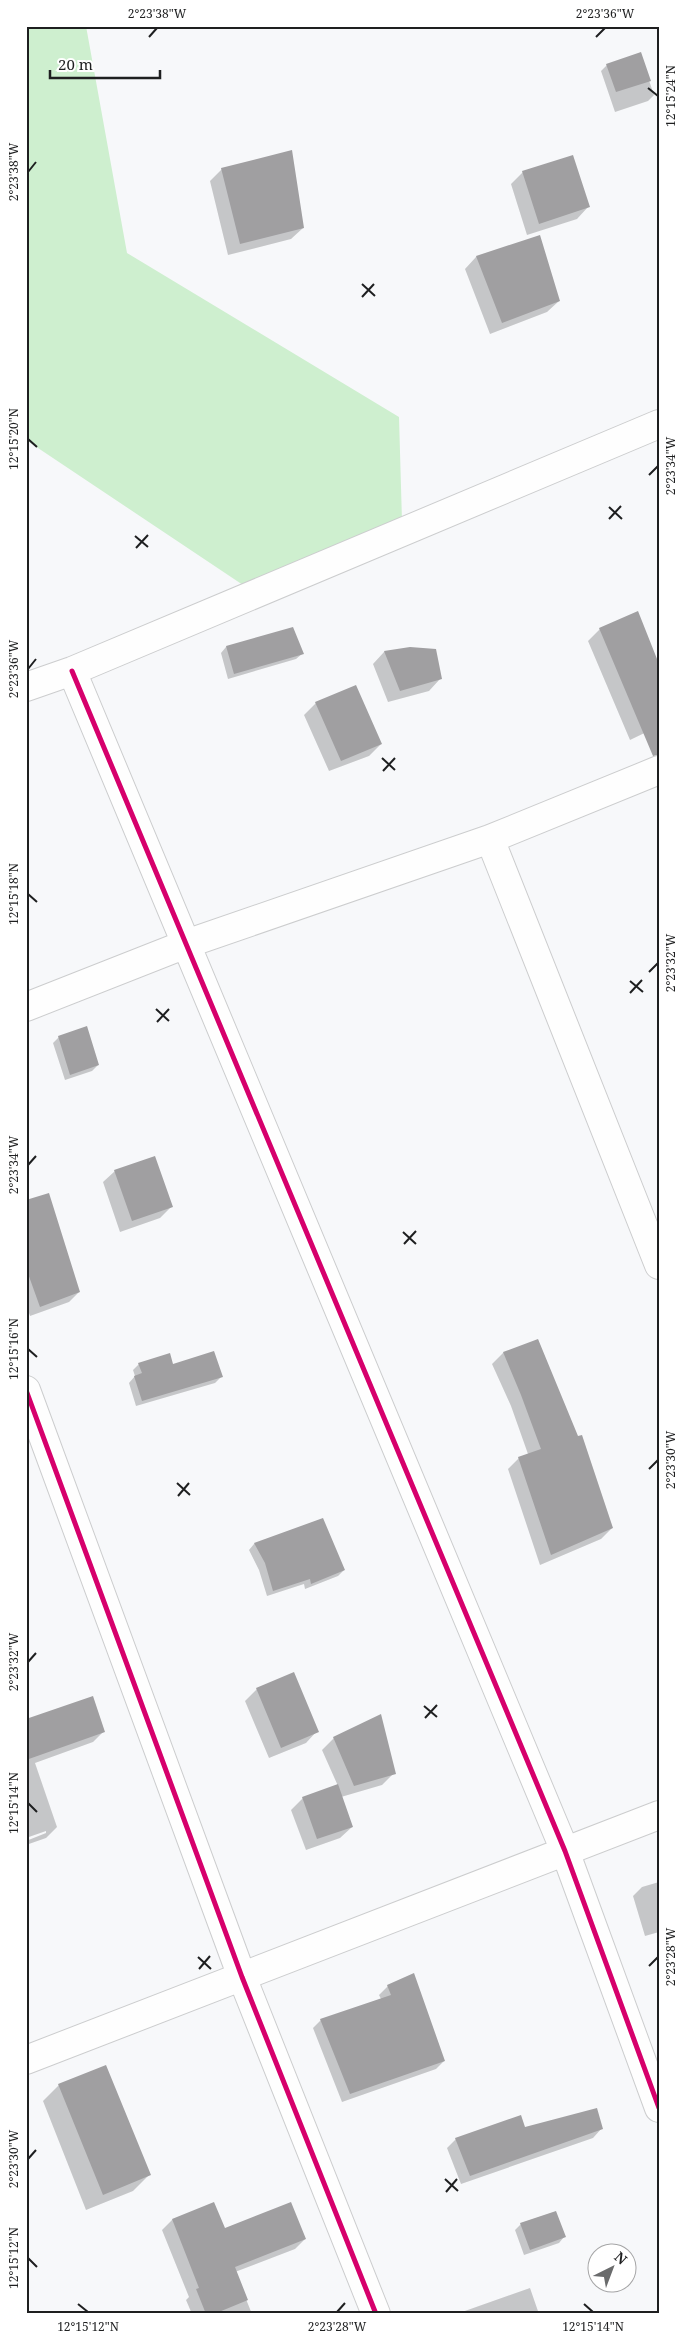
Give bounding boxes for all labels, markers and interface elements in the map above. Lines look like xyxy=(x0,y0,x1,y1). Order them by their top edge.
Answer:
text: 2°23'38"W xyxy=(128,5,187,22)
text: 2°23'36"W xyxy=(576,5,635,22)
scale bar xyxy=(50,48,160,80)
text: 20 m xyxy=(58,54,93,74)
text: 12°15'24"N xyxy=(662,65,679,127)
text: 2°23'38"W xyxy=(5,142,22,201)
text: 12°15'20"N xyxy=(5,408,22,470)
text: 2°23'34"W xyxy=(662,436,679,495)
text: 2°23'36"W xyxy=(5,639,22,698)
text: 12°15'18"N xyxy=(5,863,22,925)
text: 2°23'32"W xyxy=(662,933,679,992)
text: 2°23'34"W xyxy=(5,1135,22,1194)
text: 12°15'16"N xyxy=(5,1318,22,1380)
text: 2°23'30"W xyxy=(662,1430,679,1489)
text: 2°23'32"W xyxy=(5,1632,22,1691)
text: 12°15'14"N xyxy=(5,1772,22,1834)
text: 2°23'28"W xyxy=(662,1927,679,1986)
text: 2°23'30"W xyxy=(5,2129,22,2188)
text: 12°15'12"N xyxy=(5,2227,22,2289)
north arrow xyxy=(588,2242,638,2292)
text: N xyxy=(611,2247,631,2269)
text: 12°15'12"N xyxy=(57,2318,119,2335)
text: 2°23'28"W xyxy=(308,2318,367,2335)
text: 12°15'14"N xyxy=(562,2318,624,2335)

